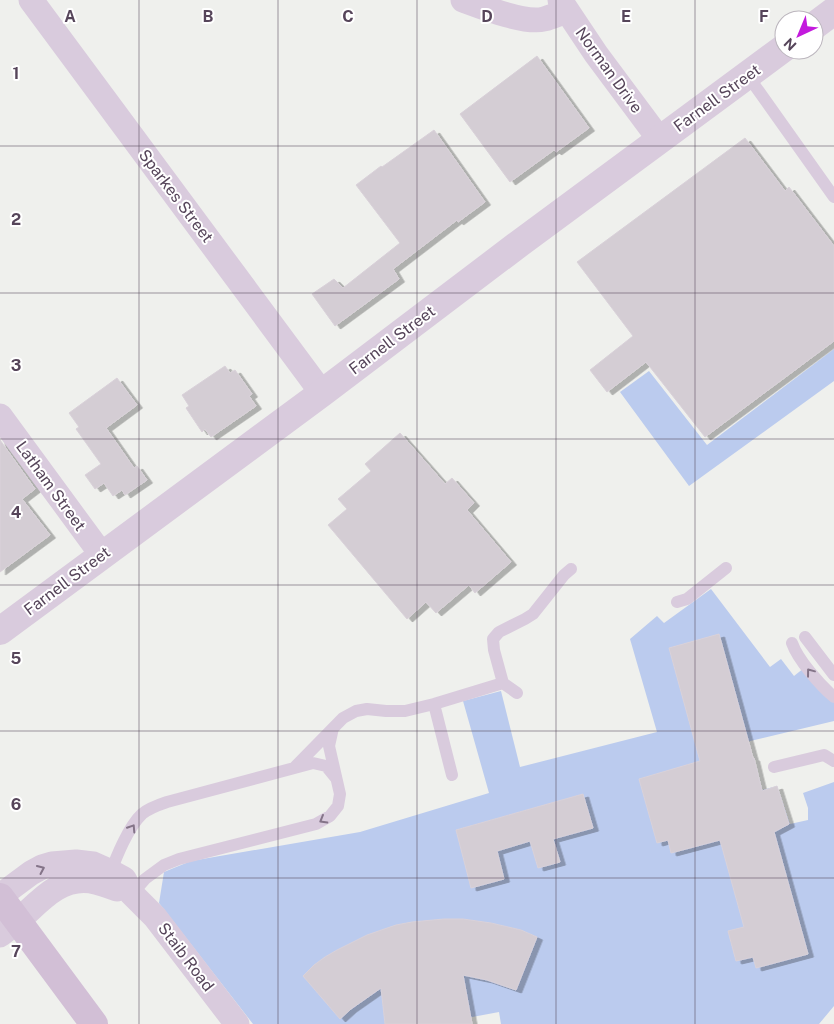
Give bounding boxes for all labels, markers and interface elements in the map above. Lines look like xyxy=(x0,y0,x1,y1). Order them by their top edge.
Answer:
text: A xyxy=(64,7,76,26)
text: B xyxy=(203,7,214,26)
text: C xyxy=(342,7,354,26)
text: D xyxy=(481,7,493,26)
text: E xyxy=(621,7,631,26)
text: F xyxy=(759,7,769,26)
north arrow xyxy=(774,10,824,60)
street label: Norman Drive xyxy=(572,23,646,117)
text: N xyxy=(780,35,799,54)
street label: Farnell Street xyxy=(670,60,764,136)
text: 1 xyxy=(13,64,19,83)
street label: Sparkes Street xyxy=(135,146,217,246)
text: 2 xyxy=(11,210,21,229)
street label: Farnell Street xyxy=(345,301,439,379)
text: 3 xyxy=(11,356,21,375)
street label: Latham Street xyxy=(12,437,90,535)
text: 4 xyxy=(11,503,22,522)
street label: Farnell Street xyxy=(20,542,114,620)
text: 5 xyxy=(11,649,22,668)
one-way arrow xyxy=(807,668,816,677)
text: 6 xyxy=(11,795,21,814)
one-way arrow xyxy=(320,814,329,824)
one-way arrow xyxy=(125,824,135,833)
one-way arrow xyxy=(36,864,45,875)
street label: Staib Road xyxy=(154,919,218,995)
text: 7 xyxy=(11,942,21,961)

